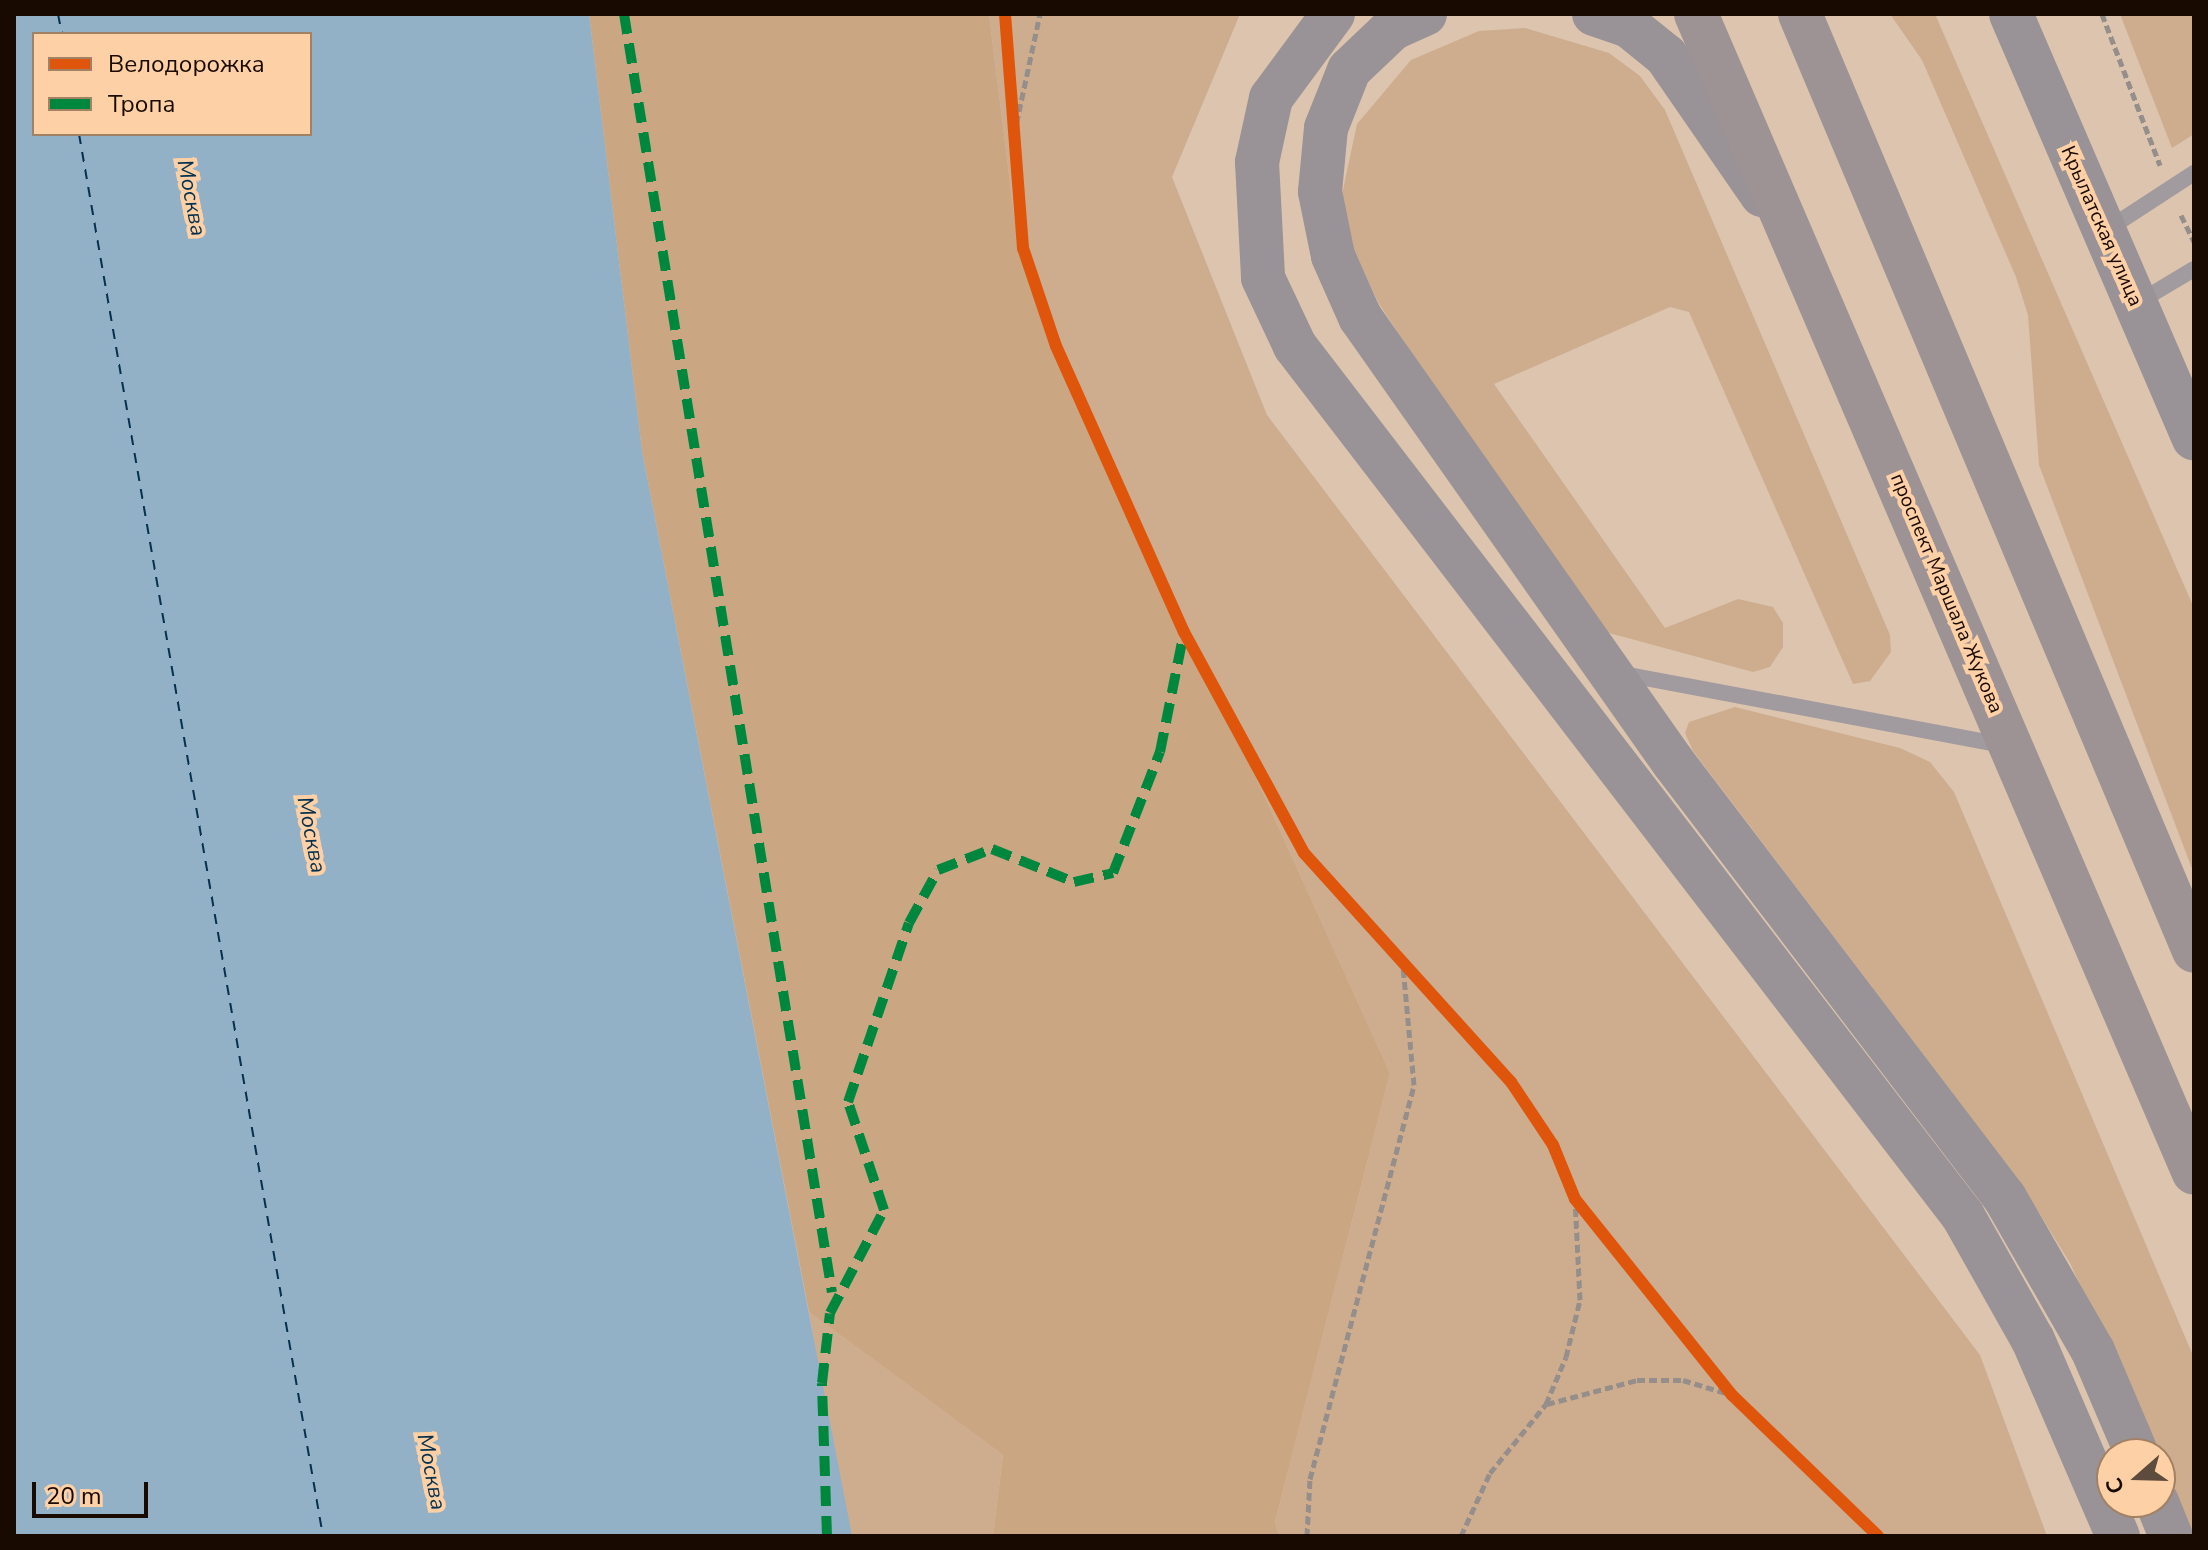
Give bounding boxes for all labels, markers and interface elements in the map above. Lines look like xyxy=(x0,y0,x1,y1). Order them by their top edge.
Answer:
legend xyxy=(32,32,312,136)
text: Велодорожка xyxy=(108,48,265,80)
text: Тропа xyxy=(108,88,175,120)
street label: Крылатская улица xyxy=(2056,142,2148,310)
water label: Москва xyxy=(171,158,211,238)
street label: проспект Маршала Жукова xyxy=(1886,469,2008,717)
water label: Москва xyxy=(291,795,331,875)
water label: Москва xyxy=(411,1432,451,1512)
north arrow xyxy=(2096,1438,2176,1518)
scale bar xyxy=(36,1466,152,1516)
text: С xyxy=(2099,1473,2132,1498)
text: 20 m xyxy=(46,1480,102,1512)

